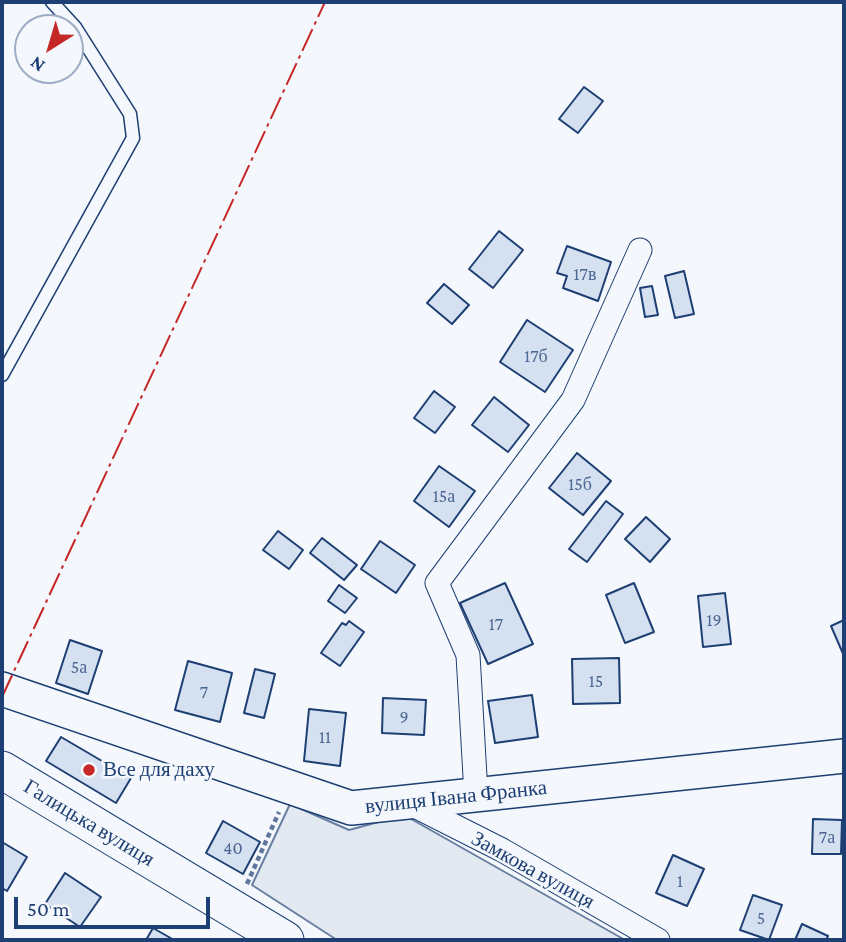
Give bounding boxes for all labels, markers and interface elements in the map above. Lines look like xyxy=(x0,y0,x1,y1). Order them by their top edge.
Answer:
north arrow xyxy=(14,14,84,84)
text: N xyxy=(26,52,49,77)
house number: 17в xyxy=(574,263,596,285)
house number: 17б xyxy=(524,345,548,367)
house number: 15б xyxy=(568,473,592,495)
house number: 15а xyxy=(433,485,455,507)
house number: 19 xyxy=(706,609,722,631)
house number: 17 xyxy=(489,613,503,635)
house number: 5а xyxy=(71,656,87,678)
house number: 15 xyxy=(589,670,603,692)
house number: 7 xyxy=(200,681,208,703)
house number: 9 xyxy=(399,706,409,728)
house number: 11 xyxy=(319,726,331,748)
place label: Все для даху xyxy=(103,757,215,783)
marker: Все для даху xyxy=(81,762,97,778)
street label: Галицька вулиця xyxy=(19,774,159,872)
street label: вулиця Івана Франка xyxy=(364,775,548,819)
street label: Замкова вулиця xyxy=(467,826,599,914)
house number: 7а xyxy=(819,826,835,848)
house number: 40 xyxy=(223,837,243,859)
house number: 1 xyxy=(677,870,683,892)
scale bar xyxy=(18,883,214,927)
text: 50 m xyxy=(27,897,70,921)
house number: 5 xyxy=(757,907,765,929)

